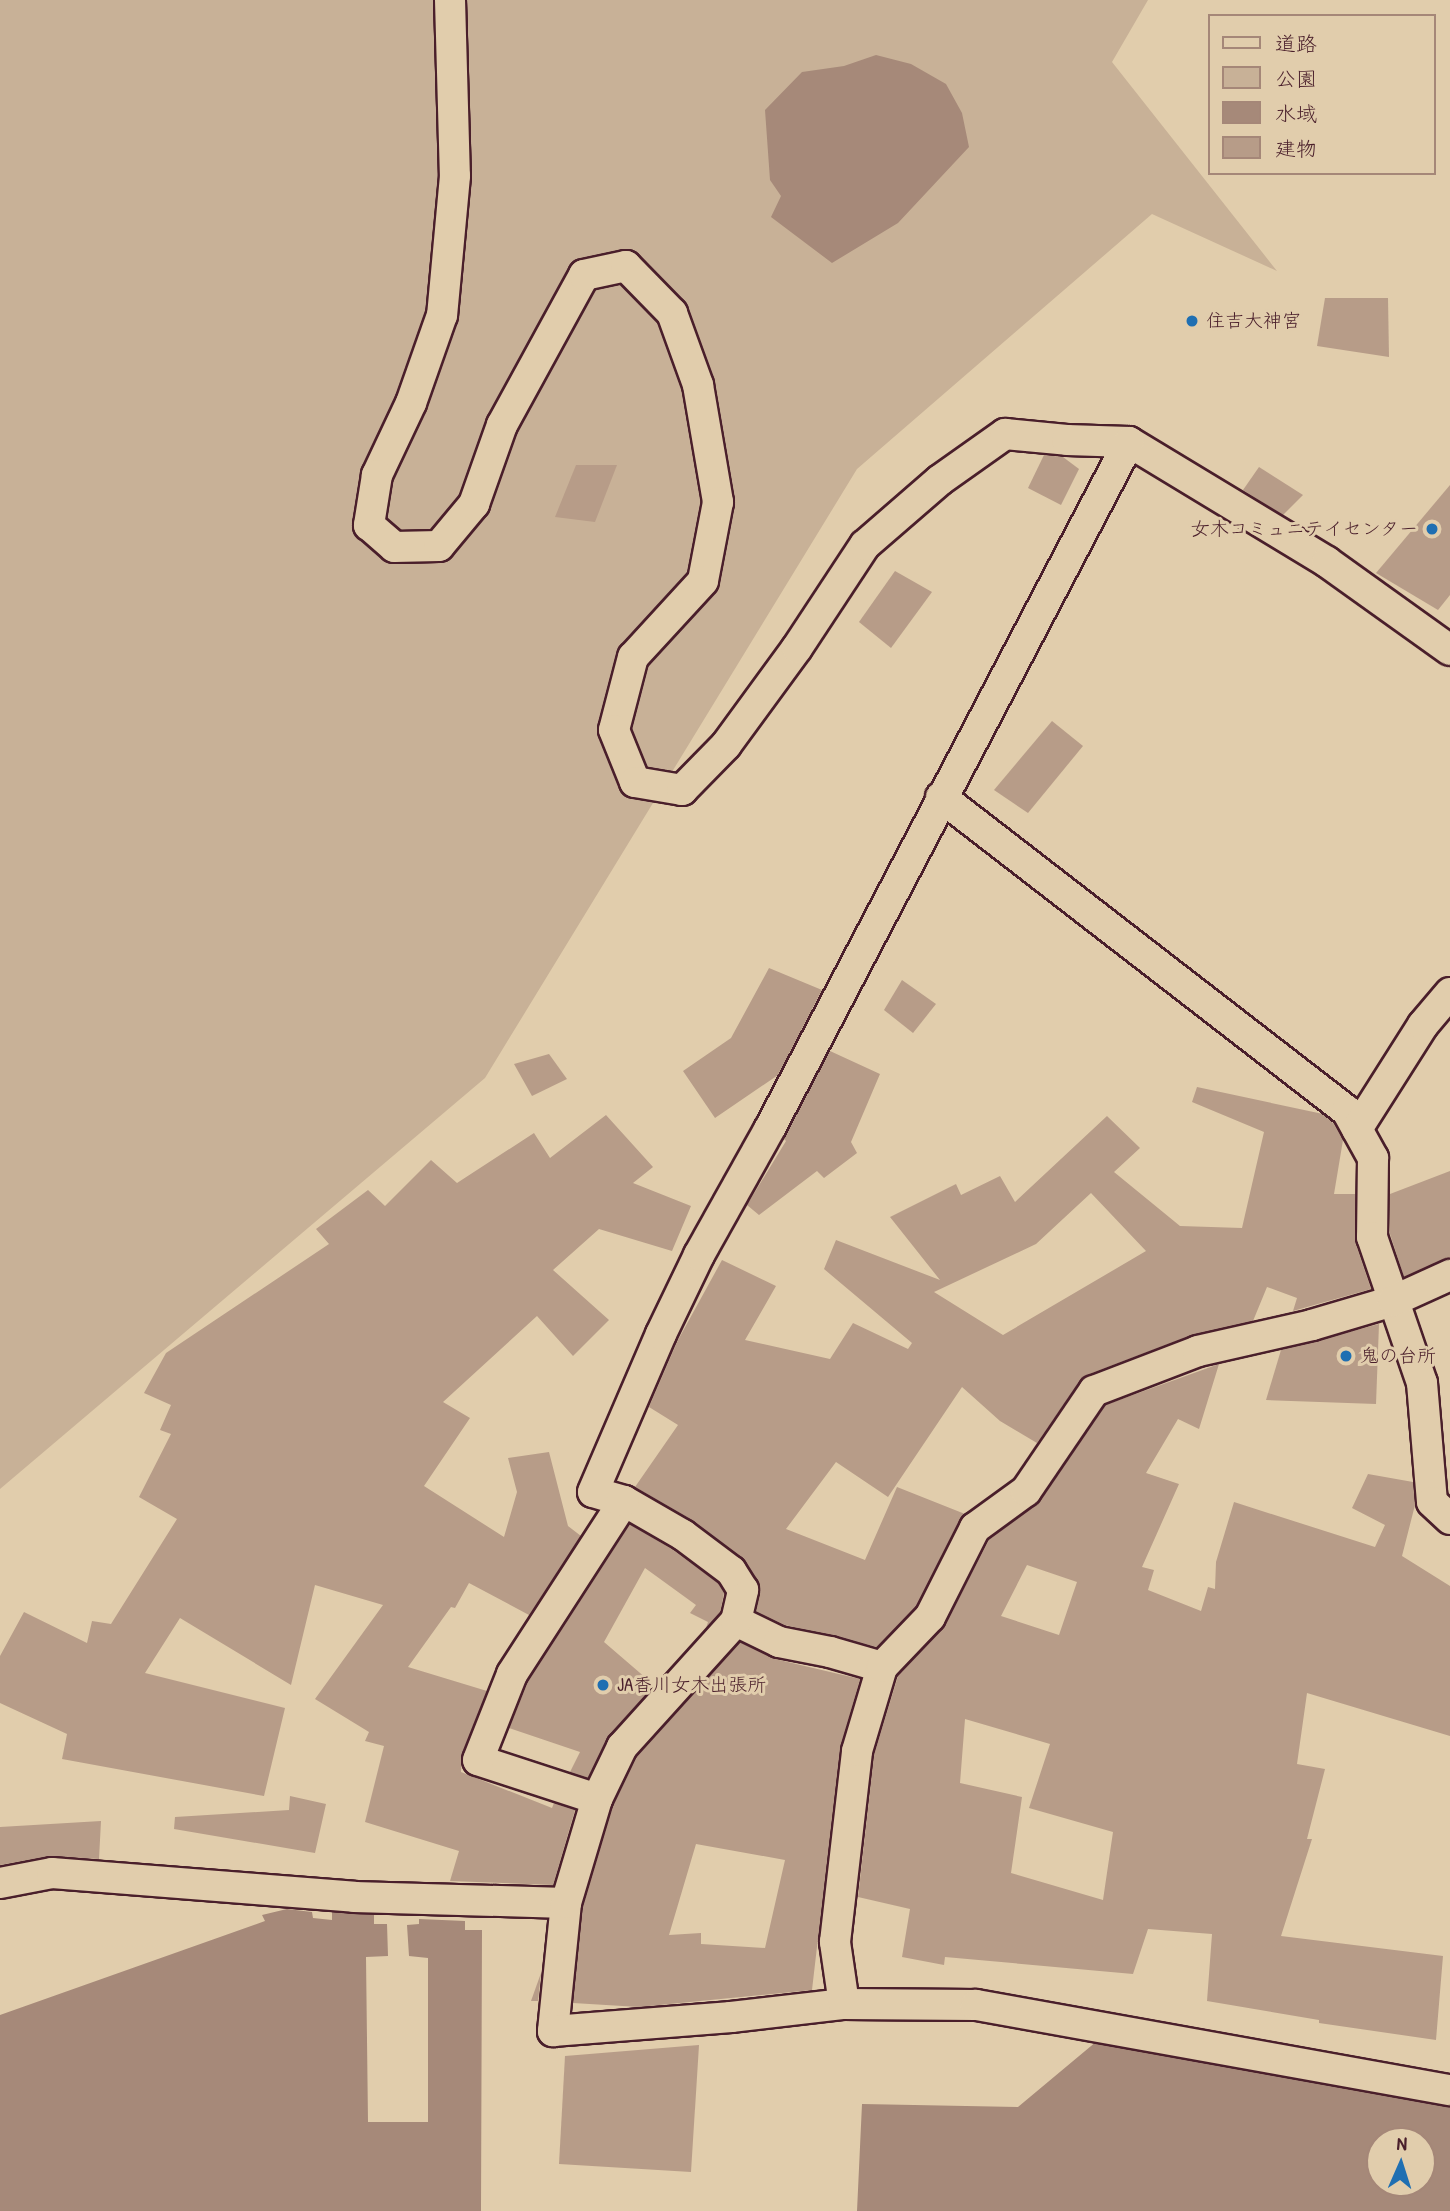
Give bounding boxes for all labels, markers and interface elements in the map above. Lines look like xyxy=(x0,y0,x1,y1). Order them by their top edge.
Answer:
legend xyxy=(1208,14,1436,175)
text: 道路 xyxy=(1275,29,1317,58)
text: 公園 xyxy=(1275,64,1317,93)
text: 水域 xyxy=(1275,99,1317,128)
text: 建物 xyxy=(1275,134,1317,163)
place label: 住吉大神宮 xyxy=(1206,310,1301,332)
marker: 住吉大神宮 xyxy=(1184,313,1200,329)
place label: 女木コミュニテイセンター xyxy=(1190,518,1418,540)
marker: 女木コミュニテイセンター xyxy=(1424,521,1440,537)
place label: 鬼の台所 xyxy=(1360,1345,1436,1367)
marker: 鬼の台所 xyxy=(1338,1348,1354,1364)
place label: JA香川女木出張所 xyxy=(617,1674,766,1696)
marker: JA香川女木出張所 xyxy=(595,1677,611,1693)
north arrow xyxy=(1366,2127,1436,2197)
text: N xyxy=(1396,2130,1408,2156)

